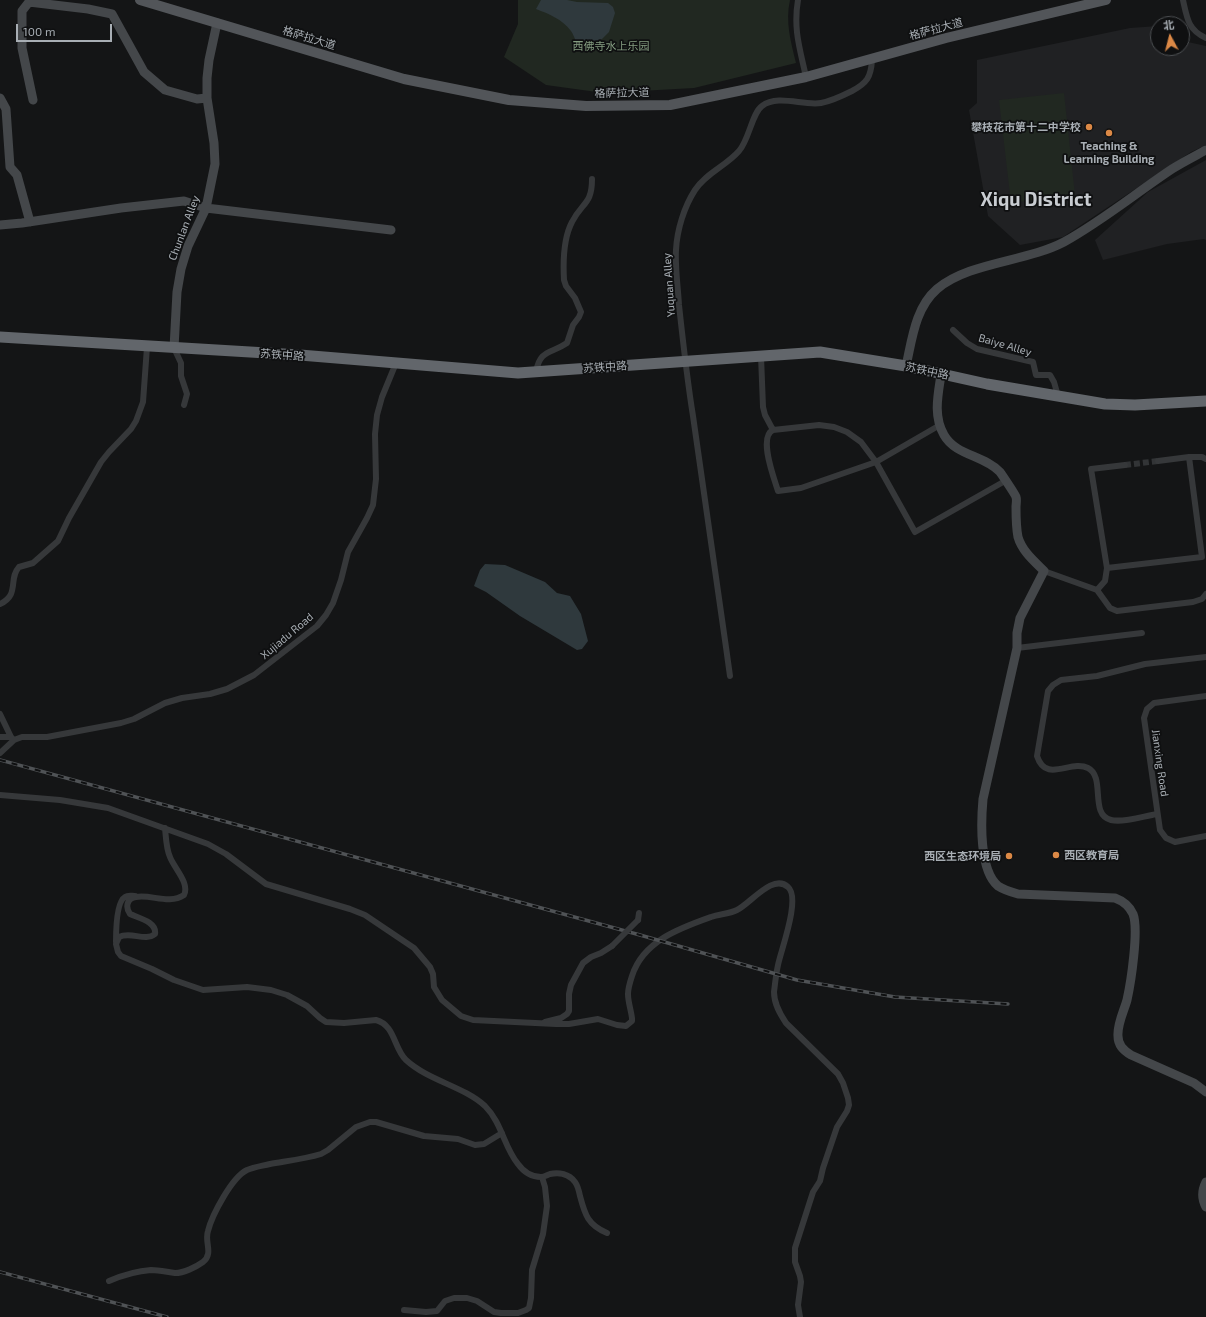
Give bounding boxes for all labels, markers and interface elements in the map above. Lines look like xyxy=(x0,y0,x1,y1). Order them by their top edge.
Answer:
scale bar xyxy=(18,16,114,42)
street label: 格萨拉大道 xyxy=(908,16,964,42)
north arrow xyxy=(1150,16,1190,56)
text: 北 xyxy=(1162,17,1175,32)
text: 100 m xyxy=(23,24,55,38)
street label: 格萨拉大道 xyxy=(281,24,337,52)
park label: 西佛寺水上乐园 xyxy=(573,39,649,53)
street label: 格萨拉大道 xyxy=(594,86,650,100)
place label: 攀枝花市第十二中学校 xyxy=(971,120,1081,134)
marker: 攀枝花市第十二中学校 xyxy=(1084,122,1094,132)
marker: Teaching & Learning Building xyxy=(1104,128,1114,138)
place label: Teaching & Learning Building xyxy=(1064,139,1154,165)
district label: Xiqu District xyxy=(980,189,1092,211)
street label: Chunlan Alley xyxy=(166,194,202,262)
street label: Yuquan Alley xyxy=(660,252,678,318)
street label: Baiye Alley xyxy=(977,331,1033,359)
street label: 苏铁中路 xyxy=(260,347,304,363)
street label: 苏铁中路 xyxy=(583,359,627,375)
street label: 苏铁中路 xyxy=(904,360,950,382)
street label: Xujiadu Road xyxy=(258,610,316,662)
street label: Jianxing Road xyxy=(1149,729,1171,797)
place label: 西区教育局 xyxy=(1064,848,1119,862)
place label: 西区生态环境局 xyxy=(924,849,1001,863)
marker: 西区教育局 xyxy=(1051,850,1061,860)
marker: 西区生态环境局 xyxy=(1004,851,1014,861)

